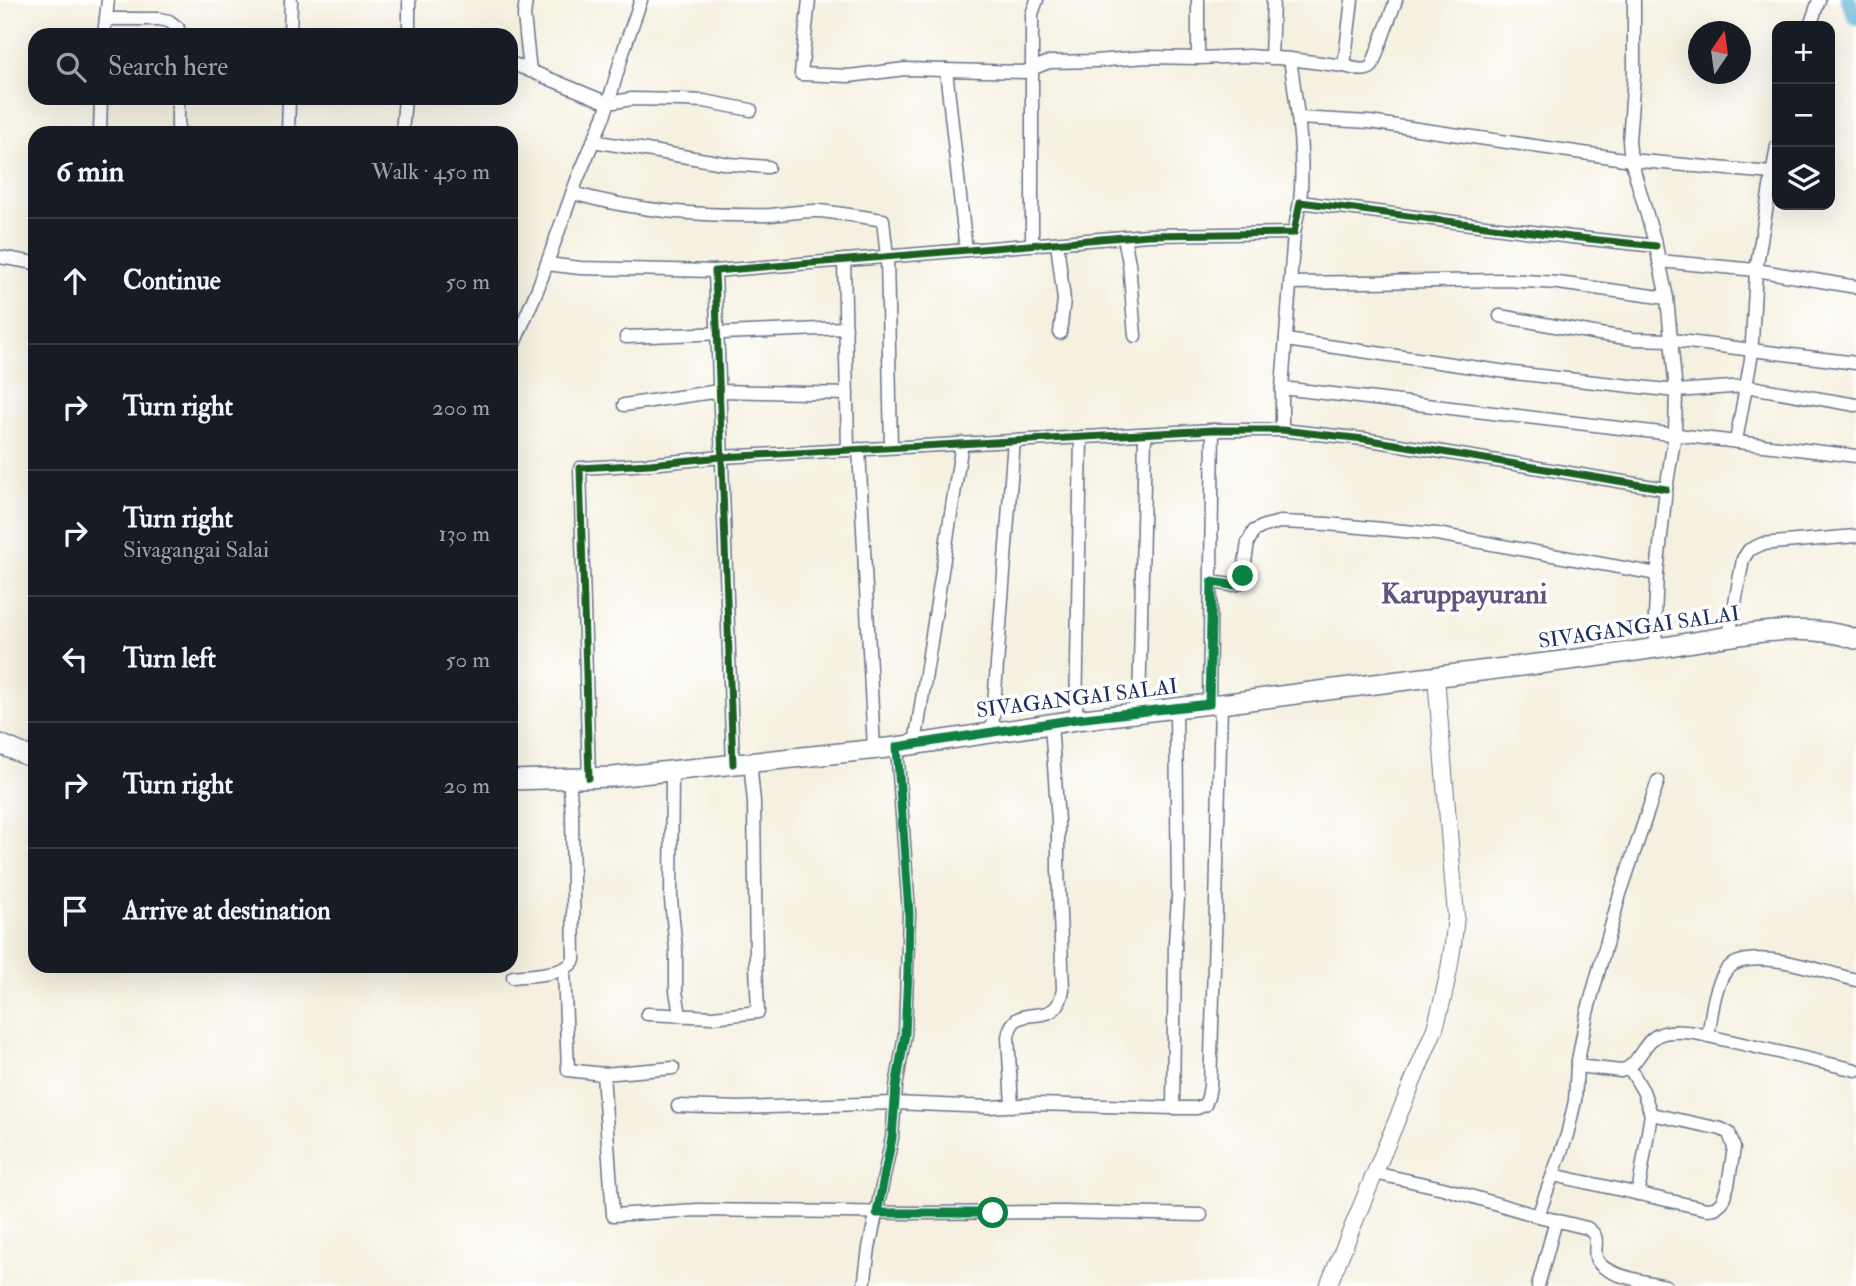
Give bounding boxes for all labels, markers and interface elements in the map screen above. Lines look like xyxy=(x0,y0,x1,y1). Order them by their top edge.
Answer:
north arrow xyxy=(1688,21,1751,84)
map controls xyxy=(1772,21,1835,210)
button: + xyxy=(1772,21,1835,84)
search box xyxy=(28,28,518,105)
icon: search xyxy=(52,48,90,86)
text: Search here xyxy=(108,51,228,83)
button: − xyxy=(1772,84,1835,147)
button: layers xyxy=(1772,147,1835,210)
text: 6 min xyxy=(56,153,124,190)
text: Walk · 450 m xyxy=(371,157,490,186)
icon: ahead xyxy=(56,262,94,300)
text: Continue xyxy=(123,265,221,297)
text: 50 m xyxy=(446,267,490,296)
icon: right xyxy=(56,388,94,426)
text: Turn right xyxy=(123,391,233,423)
text: 200 m xyxy=(432,393,490,422)
text: Turn right xyxy=(123,503,233,535)
icon: right xyxy=(56,514,94,552)
text: 130 m xyxy=(438,519,490,548)
text: Sivagangai Salai xyxy=(123,535,269,564)
route end xyxy=(1227,560,1258,591)
district label: Karuppayurani xyxy=(1381,577,1548,612)
street label: SIVAGANGAI SALAI xyxy=(1537,600,1741,655)
icon: left xyxy=(56,640,94,678)
text: Turn left xyxy=(123,643,216,675)
text: 50 m xyxy=(446,645,490,674)
street label: SIVAGANGAI SALAI xyxy=(975,673,1179,724)
icon: right xyxy=(56,766,94,804)
text: Turn right xyxy=(123,769,233,801)
text: 20 m xyxy=(444,771,490,800)
icon: arrive xyxy=(56,892,94,930)
text: Arrive at destination xyxy=(123,895,331,927)
route start xyxy=(977,1197,1008,1228)

